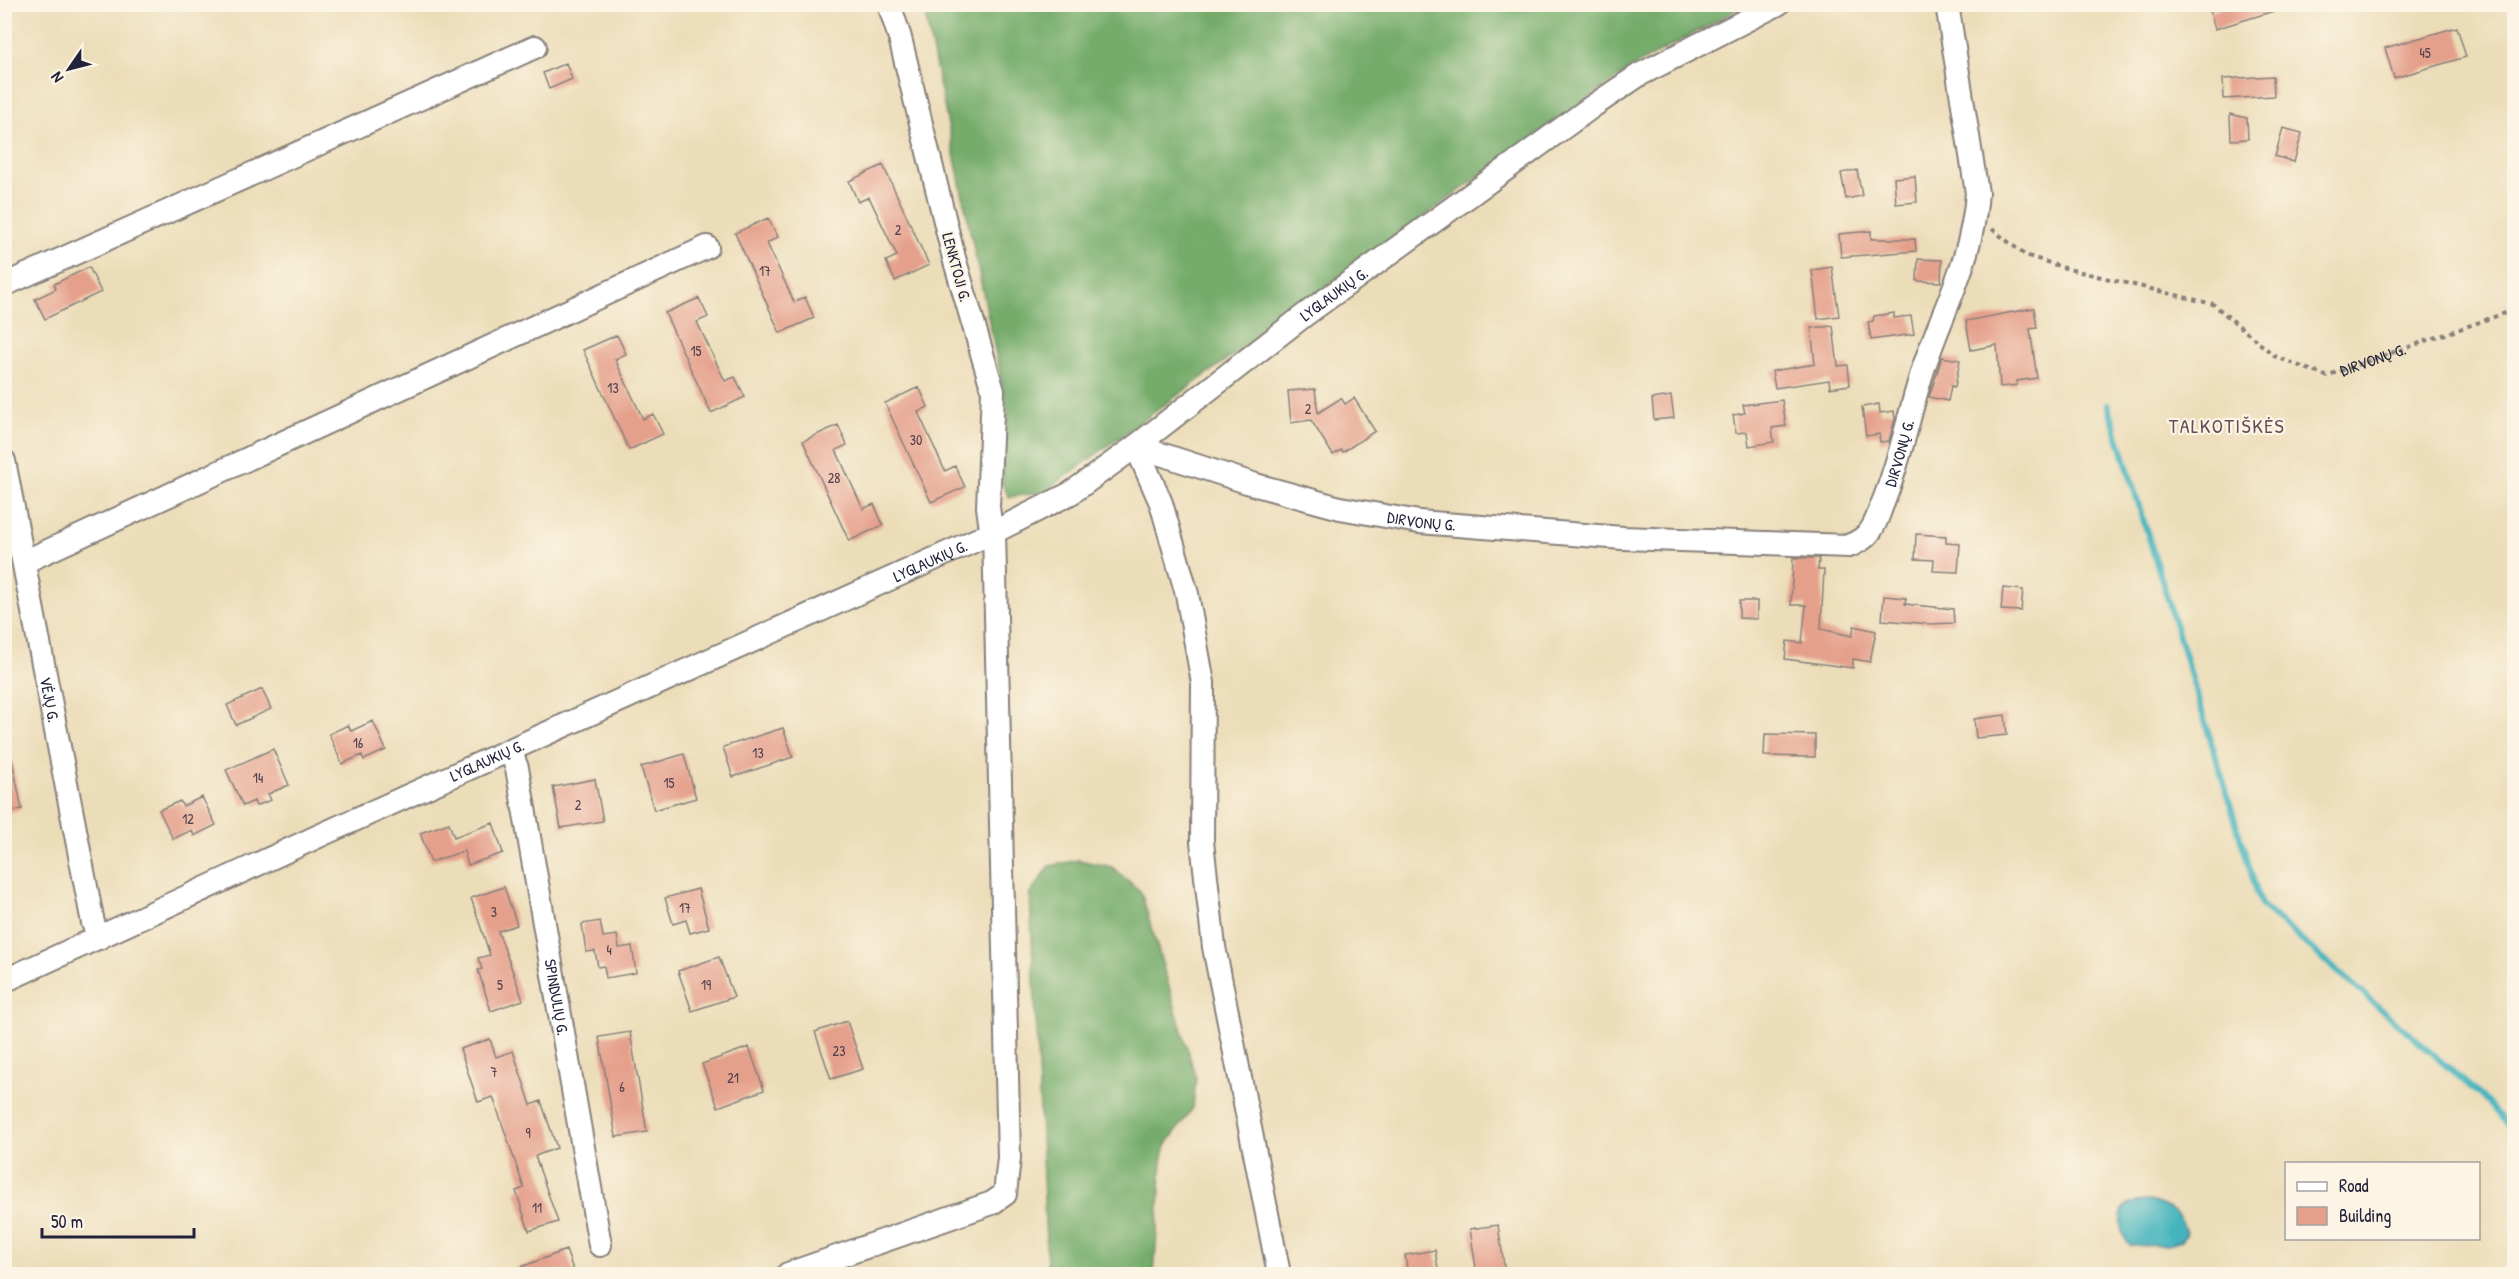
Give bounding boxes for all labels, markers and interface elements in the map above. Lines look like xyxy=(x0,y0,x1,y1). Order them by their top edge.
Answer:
north arrow xyxy=(39,39,99,99)
house number: 45 xyxy=(2419,43,2431,62)
text: N xyxy=(45,67,68,87)
house number: 2 xyxy=(895,220,902,239)
street label: LENKTOJI G. xyxy=(937,230,977,304)
house number: 17 xyxy=(759,261,771,280)
street label: LYGLAUKIŲ G. xyxy=(1295,262,1372,326)
street label: DIRVONŲ G. xyxy=(2337,338,2409,381)
house number: 15 xyxy=(690,341,702,360)
house number: 13 xyxy=(607,378,619,397)
house number: 2 xyxy=(1305,399,1312,418)
district label: TALKOTIŠKĖS xyxy=(2169,412,2285,439)
street label: DIRVONŲ G. xyxy=(1879,417,1919,490)
house number: 30 xyxy=(910,430,922,449)
house number: 28 xyxy=(828,468,840,487)
street label: DIRVONŲ G. xyxy=(1386,506,1457,536)
street label: LYGLAUKIŲ G. xyxy=(890,535,971,587)
street label: VĖJŲ G. xyxy=(35,675,65,724)
house number: 16 xyxy=(353,733,364,752)
street label: LYGLAUKIŲ G. xyxy=(446,734,528,787)
house number: 13 xyxy=(752,743,764,762)
house number: 14 xyxy=(253,768,263,787)
house number: 15 xyxy=(663,773,675,792)
house number: 2 xyxy=(575,795,582,814)
house number: 12 xyxy=(182,809,194,828)
house number: 17 xyxy=(679,898,691,917)
house number: 3 xyxy=(491,902,497,921)
house number: 4 xyxy=(606,940,612,959)
street label: SPINDULIŲ G. xyxy=(539,957,574,1037)
house number: 5 xyxy=(497,975,503,994)
house number: 19 xyxy=(701,975,711,994)
house number: 23 xyxy=(833,1041,845,1060)
house number: 7 xyxy=(491,1062,498,1081)
house number: 21 xyxy=(727,1068,739,1087)
house number: 6 xyxy=(619,1077,625,1096)
house number: 9 xyxy=(525,1123,531,1142)
legend xyxy=(2285,1162,2480,1240)
text: Road xyxy=(2339,1173,2369,1198)
house number: 11 xyxy=(532,1198,542,1217)
scale bar xyxy=(42,1201,194,1239)
text: Building xyxy=(2339,1203,2391,1228)
text: 50 m xyxy=(51,1209,83,1234)

